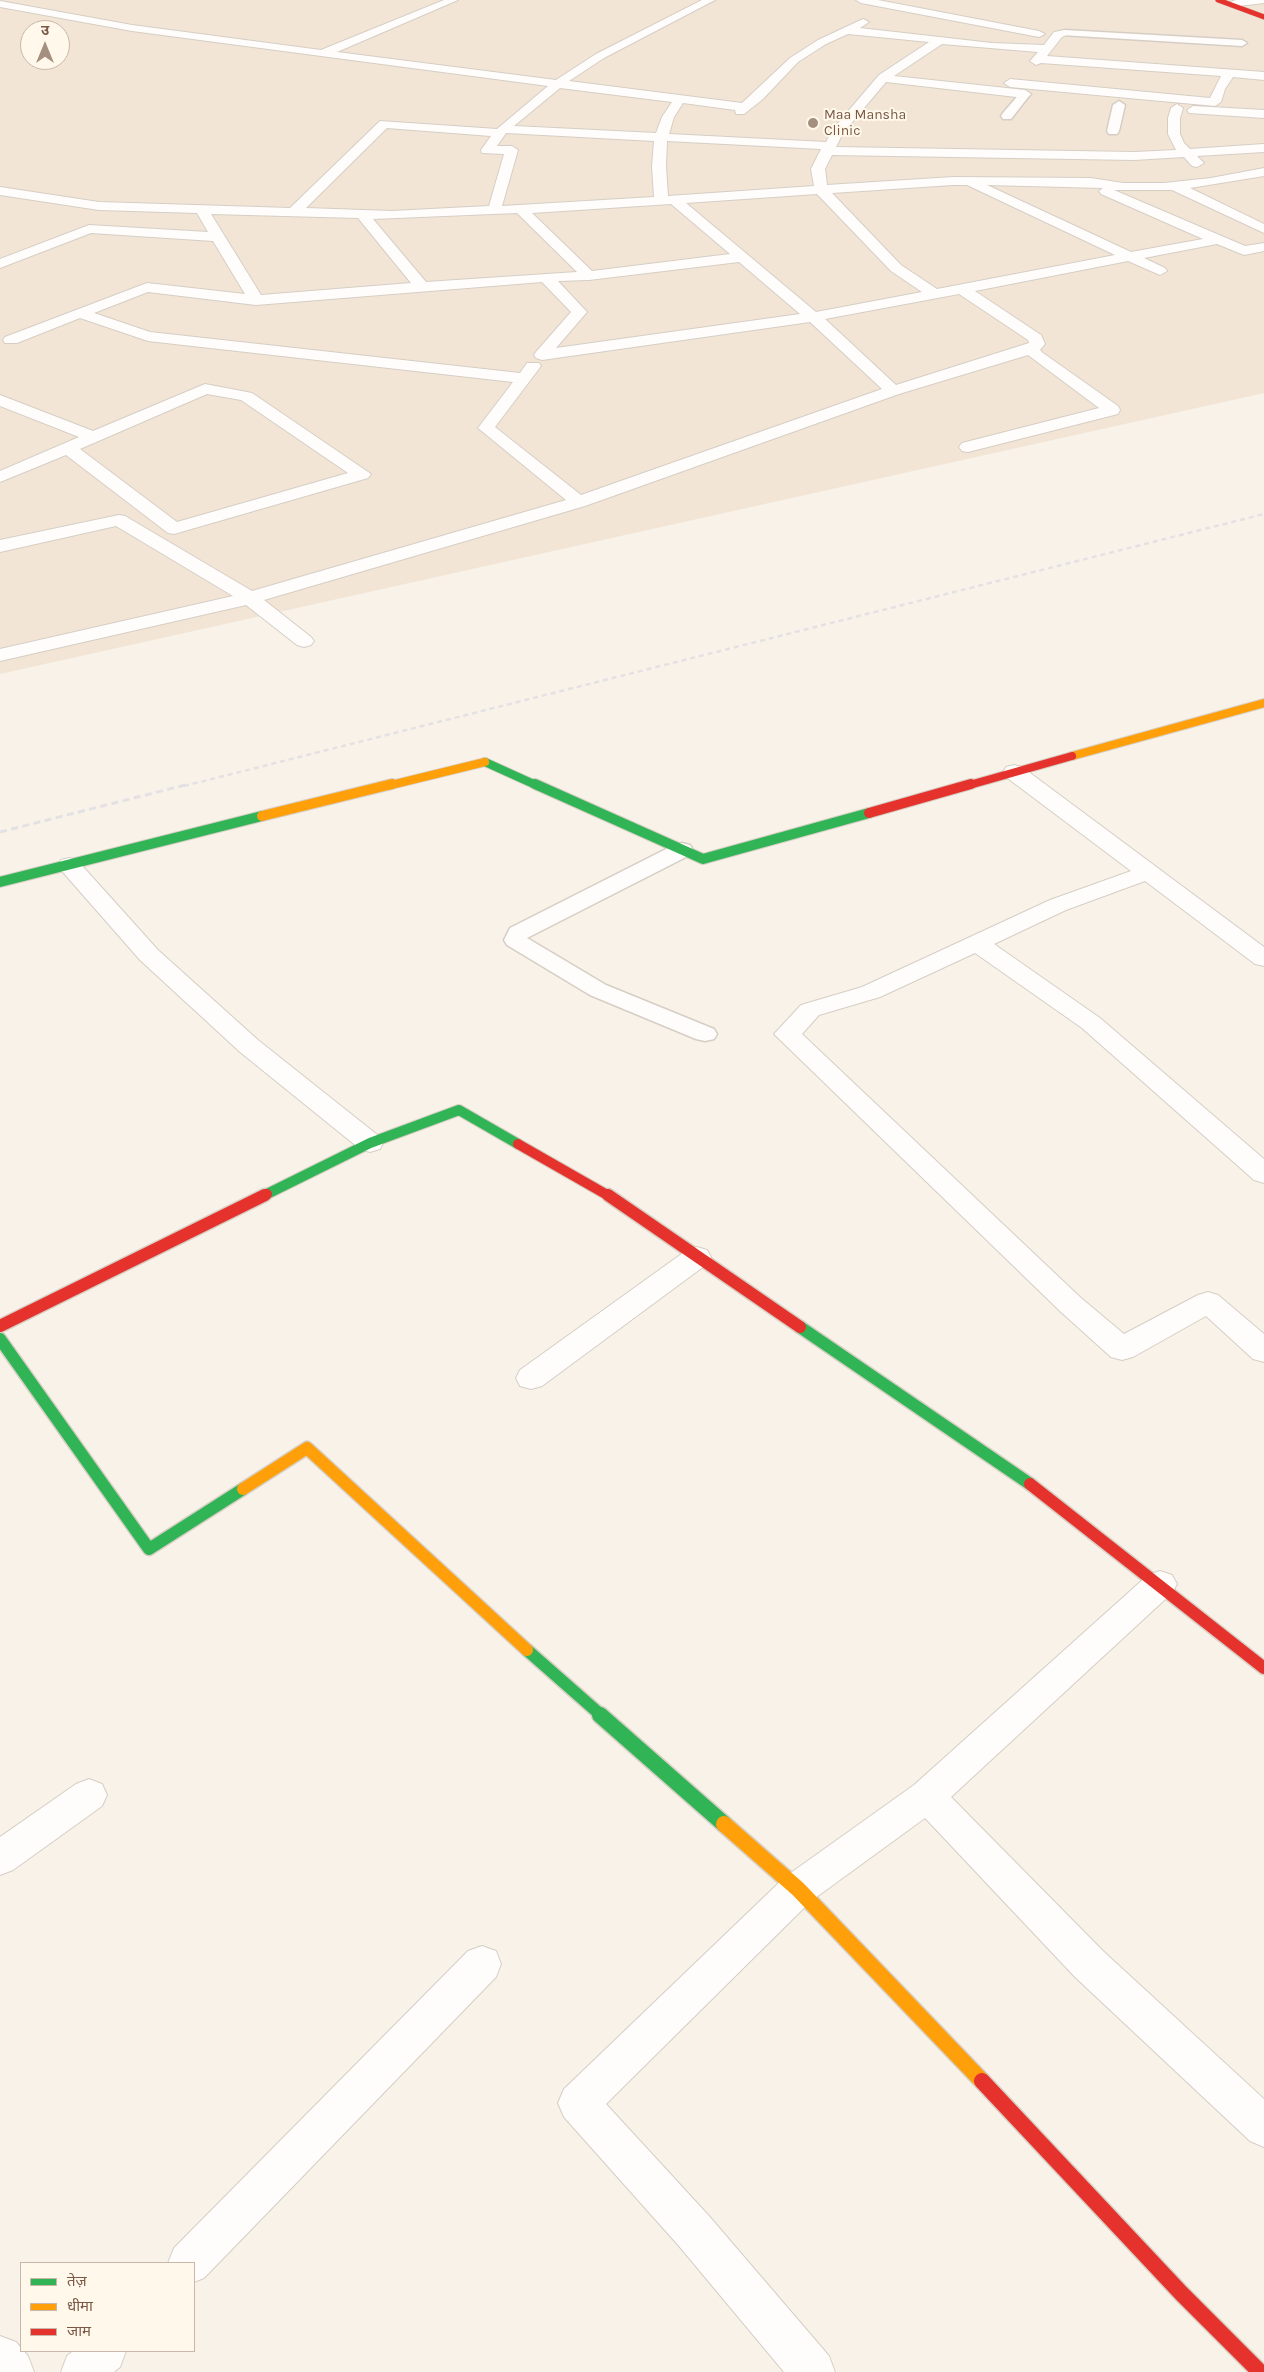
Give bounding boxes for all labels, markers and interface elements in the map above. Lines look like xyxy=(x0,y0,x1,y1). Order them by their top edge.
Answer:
north arrow xyxy=(20,20,70,70)
text: उ xyxy=(41,22,49,39)
place label: Maa Mansha Clinic xyxy=(824,107,906,140)
marker: Maa Mansha Clinic xyxy=(806,116,820,130)
legend xyxy=(20,2262,195,2352)
text: तेज़ xyxy=(67,2272,87,2290)
text: धीमा xyxy=(67,2297,93,2315)
text: जाम xyxy=(67,2322,91,2340)

